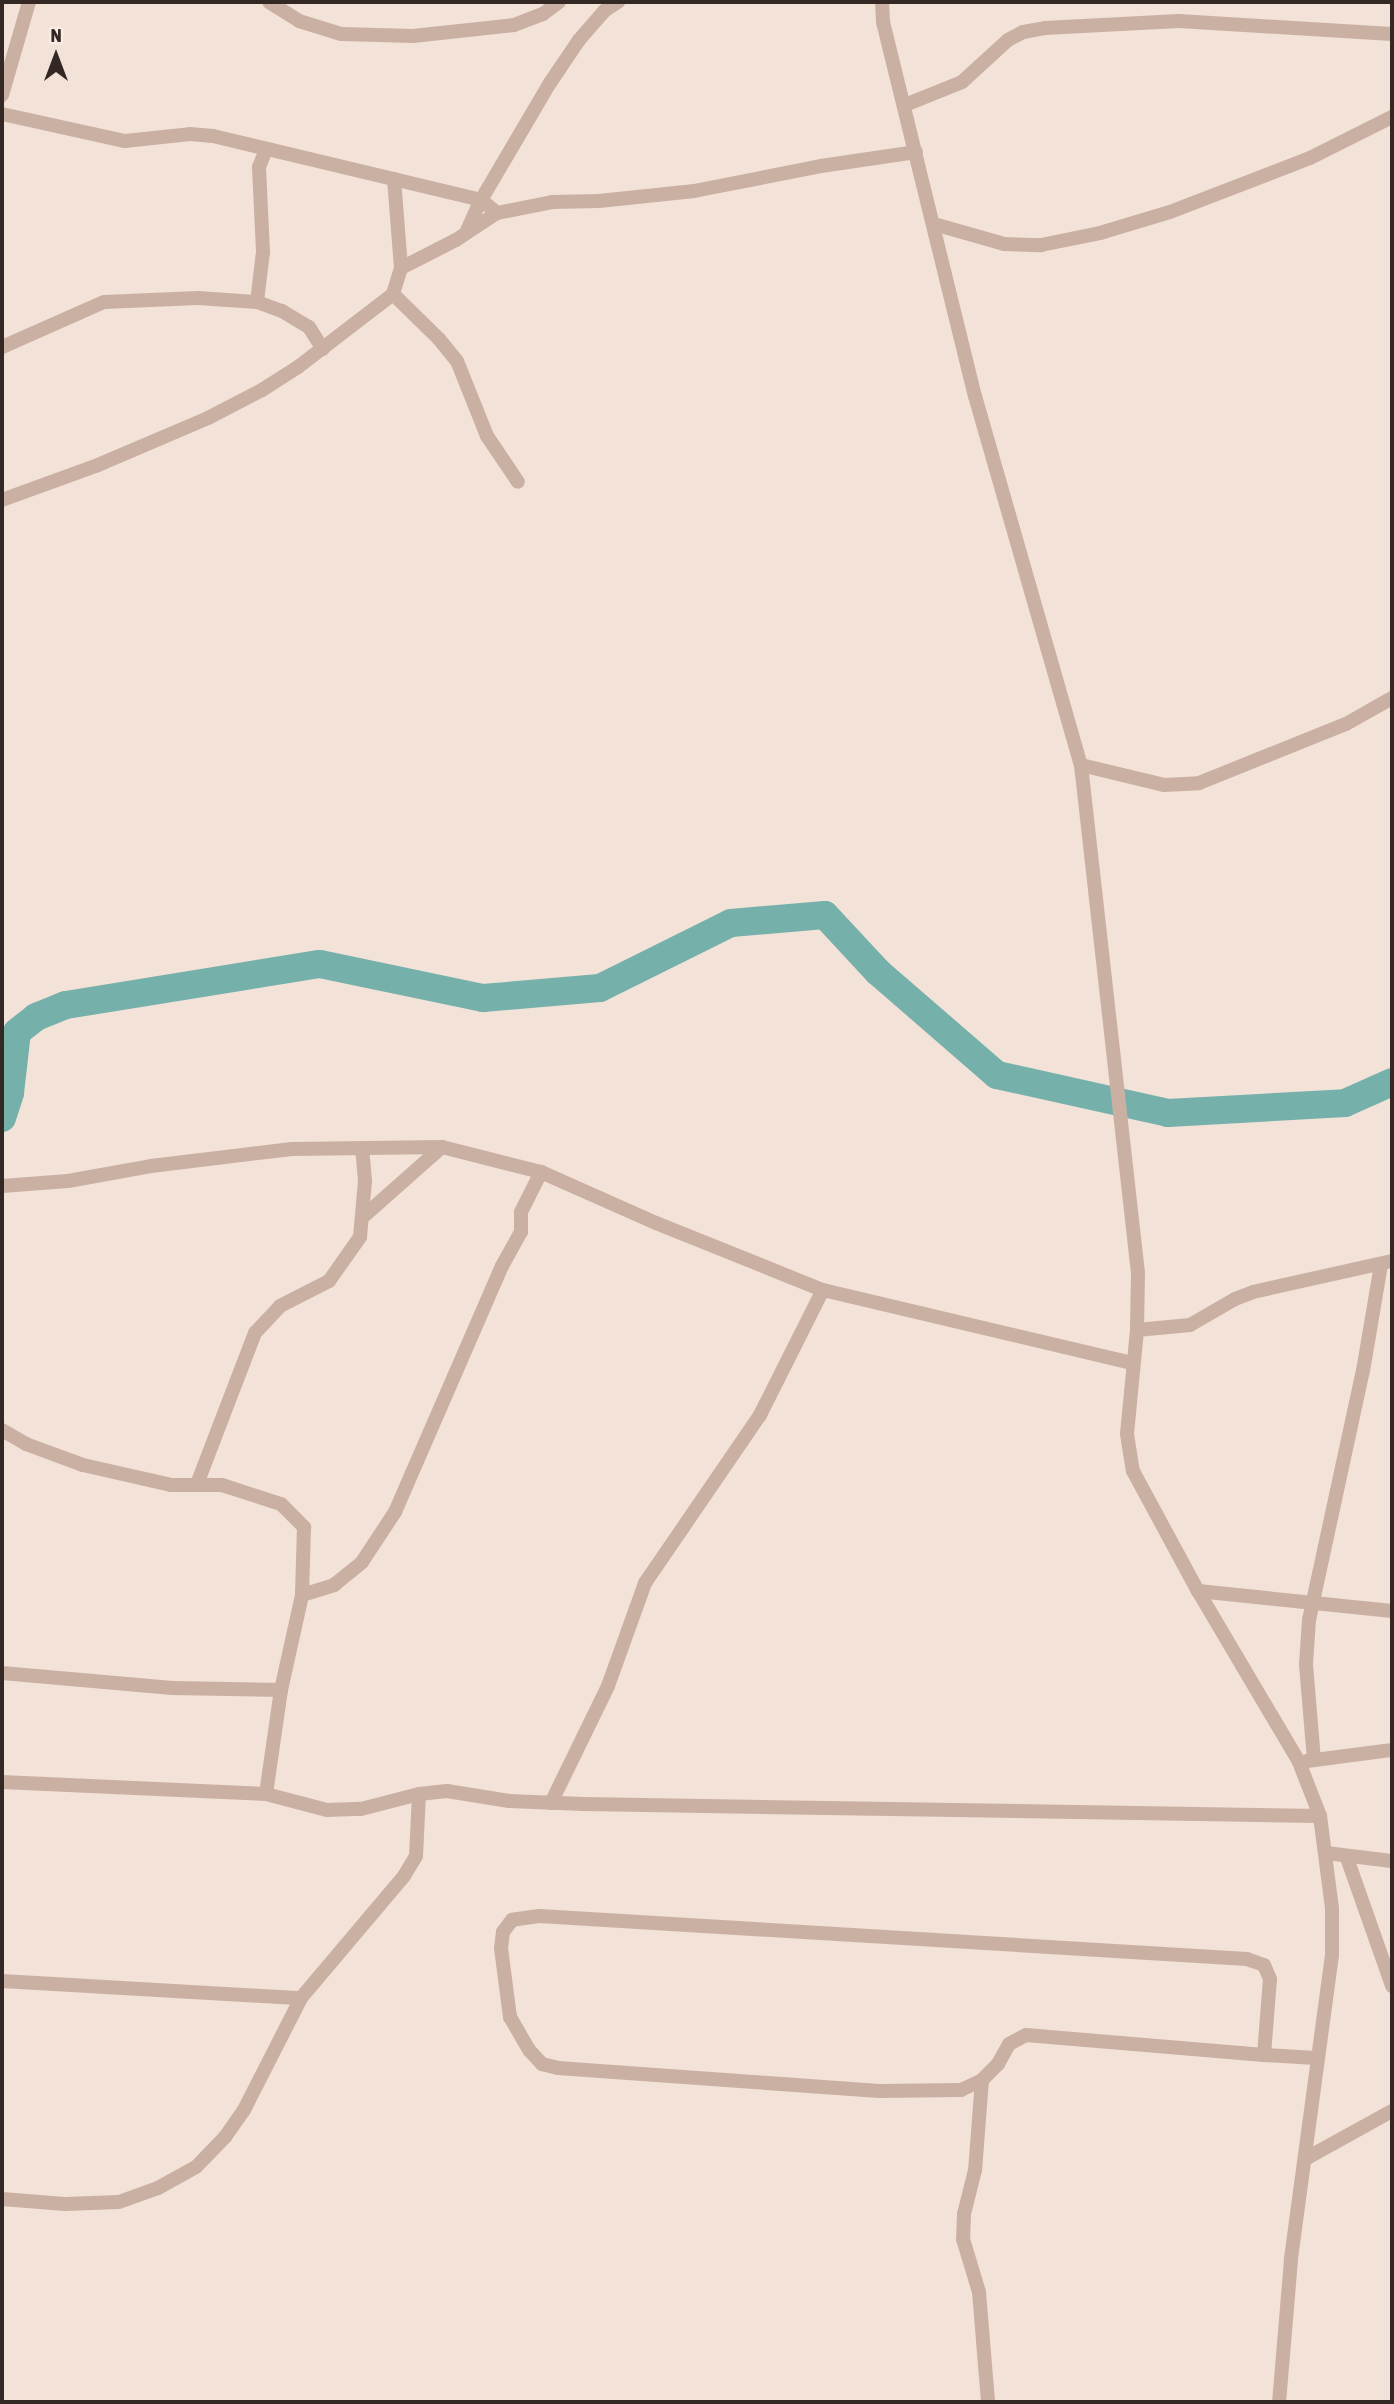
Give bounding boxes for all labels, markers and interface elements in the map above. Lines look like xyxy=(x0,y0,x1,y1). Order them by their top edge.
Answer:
north arrow xyxy=(21,21,91,91)
text: N xyxy=(50,24,62,46)

